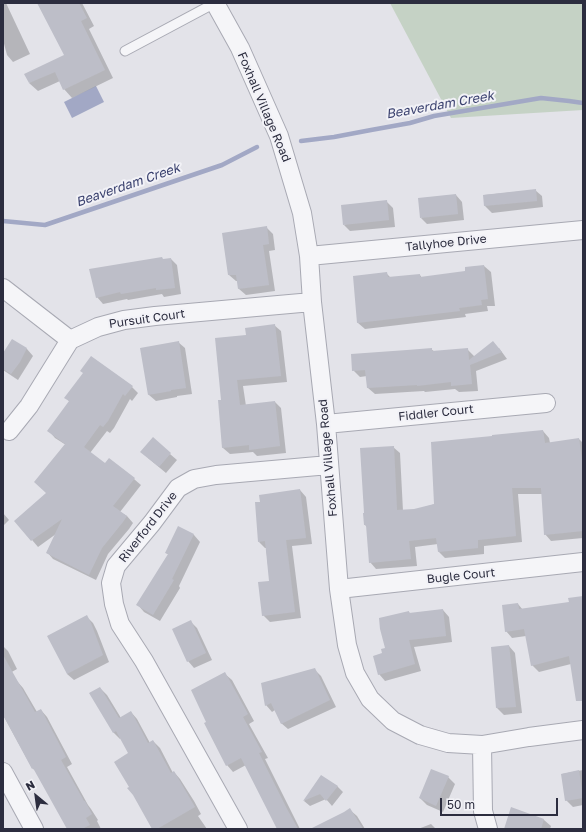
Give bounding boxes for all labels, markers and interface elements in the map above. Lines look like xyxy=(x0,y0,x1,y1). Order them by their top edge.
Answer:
street label: Foxhall Village Road xyxy=(234,50,294,164)
water label: Beaverdam Creek xyxy=(385,88,495,122)
water label: Beaverdam Creek xyxy=(74,160,182,210)
street label: Tallyhoe Drive xyxy=(405,232,487,254)
street label: Pursuit Court xyxy=(108,307,186,331)
street label: Foxhall Village Road xyxy=(316,399,340,517)
street label: Fiddler Court xyxy=(398,402,474,424)
street label: Riverford Drive xyxy=(116,489,180,565)
street label: Bugle Court xyxy=(426,565,496,587)
north arrow xyxy=(16,776,56,816)
text: N xyxy=(23,777,37,793)
scale bar xyxy=(442,790,560,816)
text: 50 m xyxy=(447,797,475,812)

